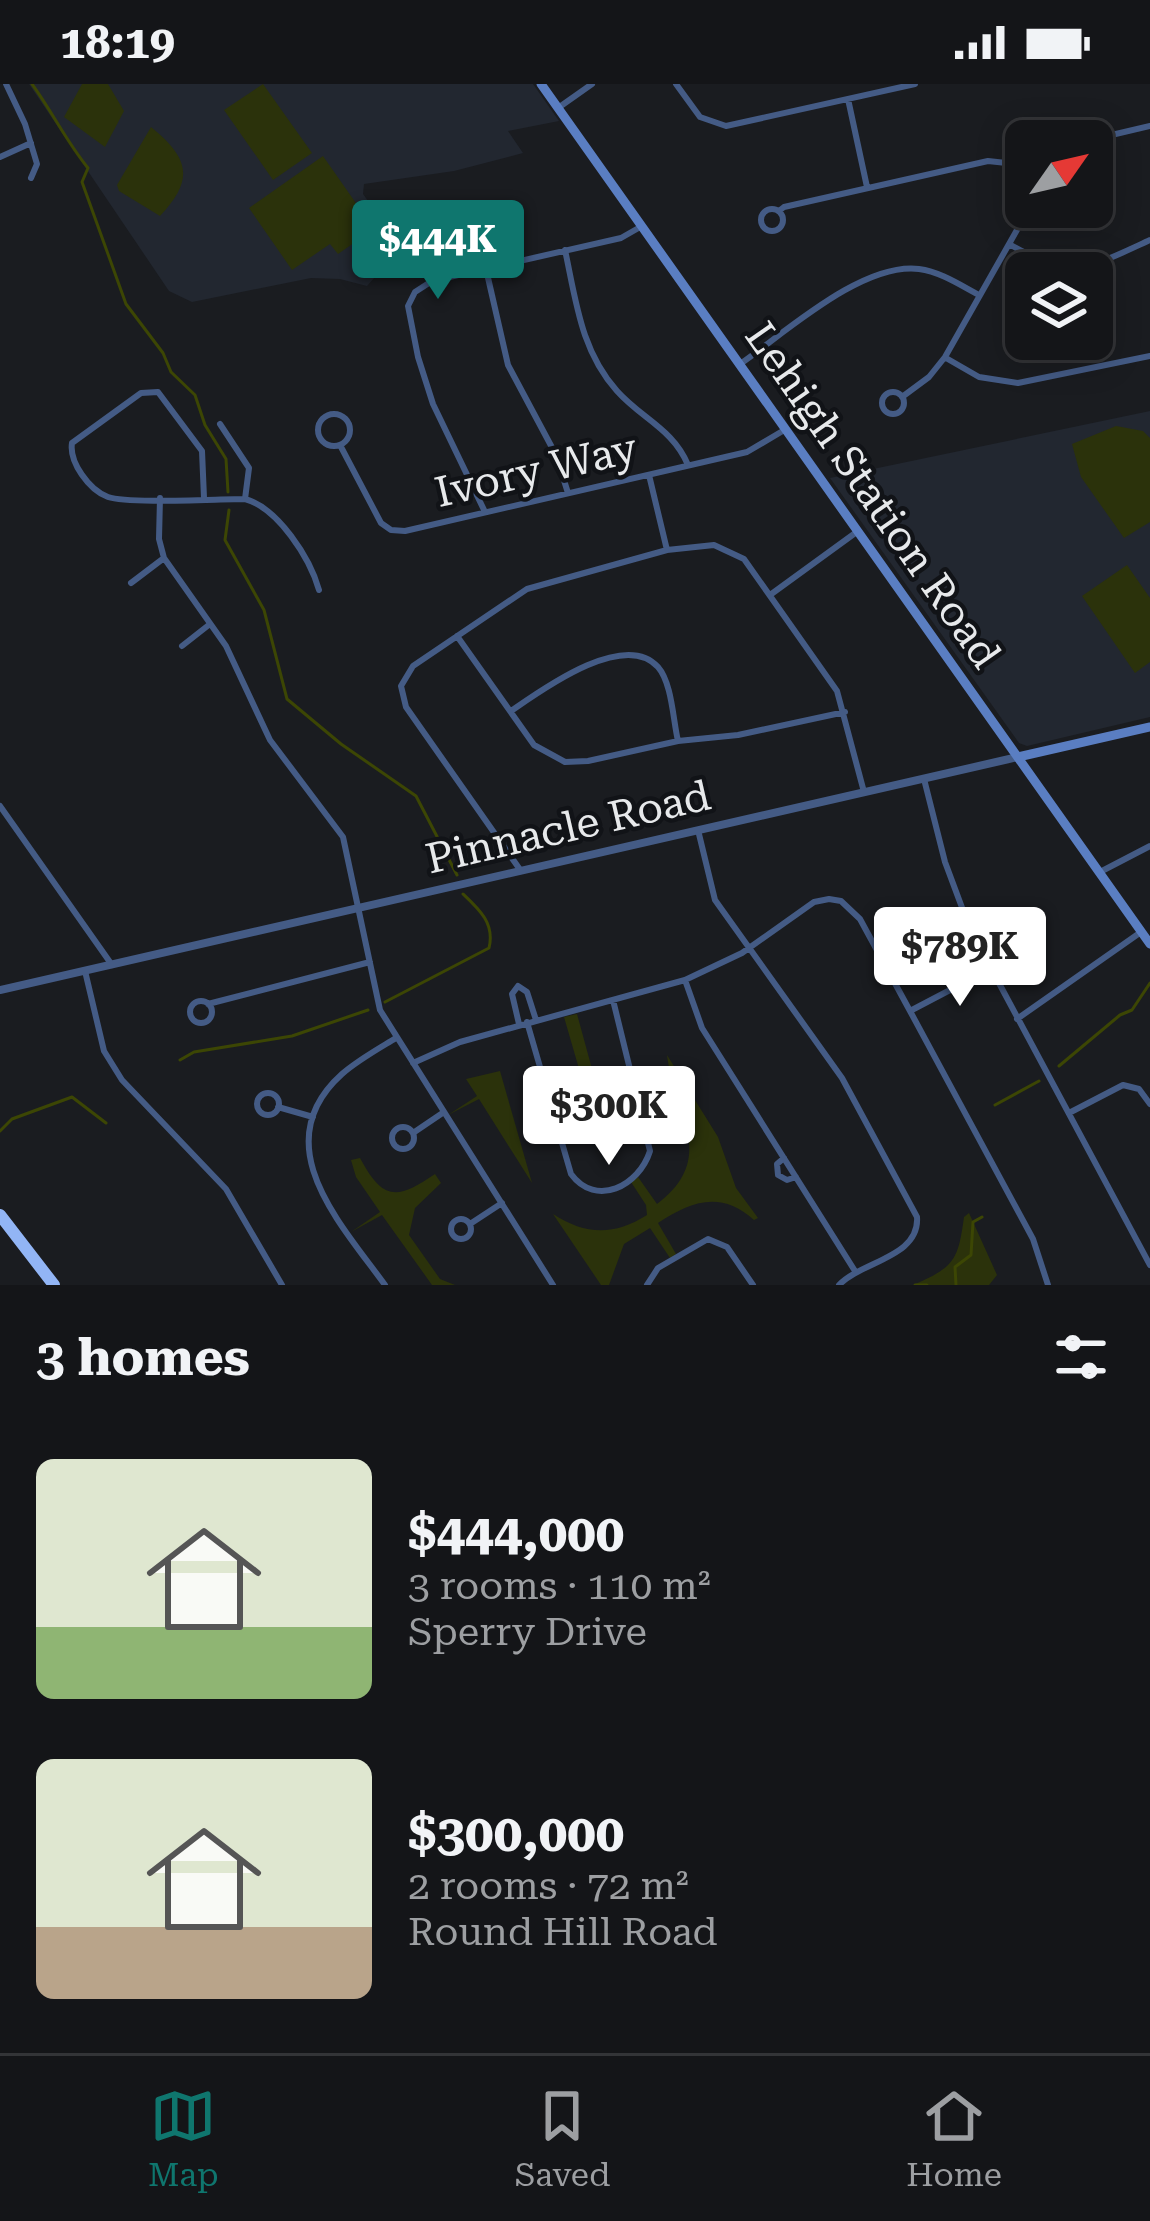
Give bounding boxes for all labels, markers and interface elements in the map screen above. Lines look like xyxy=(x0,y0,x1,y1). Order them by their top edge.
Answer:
text: 18:19 xyxy=(60,16,175,69)
north arrow xyxy=(1005,120,1113,228)
map controls xyxy=(1005,120,1113,360)
pin: $444K xyxy=(354,200,522,302)
text: $444K xyxy=(379,216,497,262)
button: layers xyxy=(1005,252,1113,360)
street label: Lehigh Station Road xyxy=(735,313,1011,677)
street label: Ivory Way xyxy=(430,423,642,517)
street label: Pinnacle Road xyxy=(421,770,715,884)
pin: $789K xyxy=(876,907,1044,1009)
text: $789K xyxy=(901,923,1019,969)
pin: $300K xyxy=(525,1066,693,1168)
text: $300K xyxy=(550,1082,668,1128)
icon: filters xyxy=(1048,1324,1114,1390)
text: 3 homes xyxy=(36,1328,250,1387)
text: $444,000 xyxy=(408,1504,624,1563)
icon: home xyxy=(132,1507,276,1651)
text: 3 rooms · 110 m² xyxy=(408,1563,711,1609)
text: Sperry Drive xyxy=(408,1609,647,1655)
text: $300,000 xyxy=(408,1804,624,1863)
icon: home xyxy=(132,1807,276,1951)
text: 2 rooms · 72 m² xyxy=(408,1863,689,1909)
text: Round Hill Road xyxy=(408,1909,718,1955)
tab: Map xyxy=(148,2083,219,2194)
tab: Saved xyxy=(515,2083,610,2194)
tab: Home xyxy=(906,2083,1002,2194)

